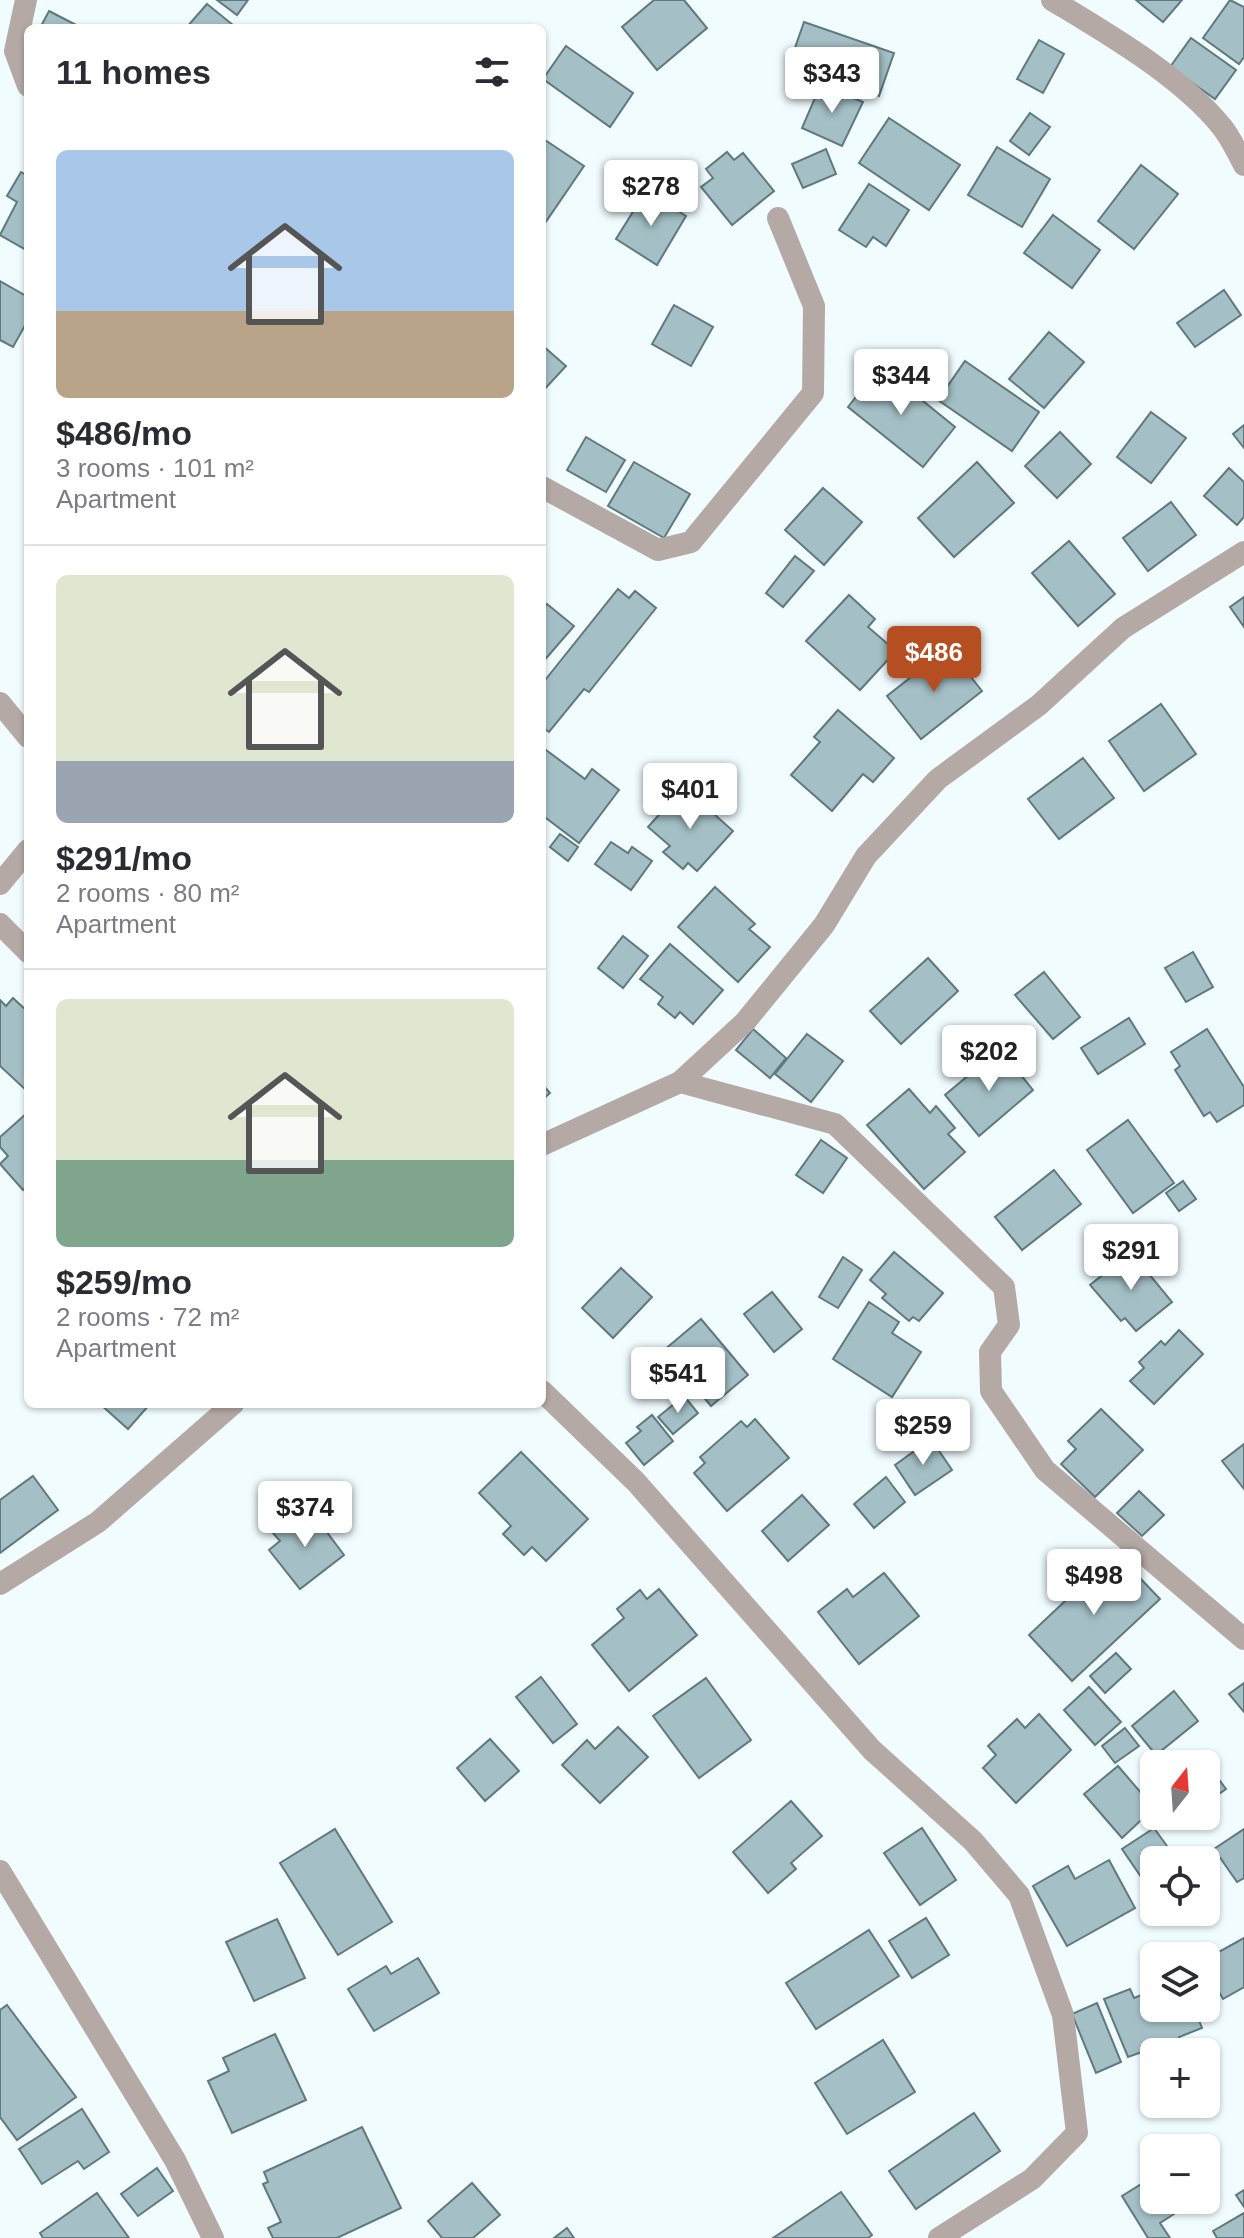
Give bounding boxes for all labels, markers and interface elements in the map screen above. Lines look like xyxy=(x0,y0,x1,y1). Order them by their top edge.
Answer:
pin: $343 xyxy=(785,47,879,115)
icon: filters xyxy=(470,50,514,94)
text: 11 homes xyxy=(56,53,211,91)
text: $343 xyxy=(803,58,861,88)
pin: $278 xyxy=(604,160,698,228)
text: $278 xyxy=(622,171,680,201)
icon: home xyxy=(213,202,357,346)
pin: $344 xyxy=(854,349,948,417)
text: $344 xyxy=(872,360,930,390)
text: $486/mo xyxy=(56,414,192,452)
text: 3 rooms · 101 m² xyxy=(56,453,254,483)
text: Apartment xyxy=(56,484,176,514)
pin: $486 xyxy=(887,626,981,694)
icon: home xyxy=(213,627,357,771)
text: $486 xyxy=(905,637,963,667)
pin: $401 xyxy=(643,763,737,831)
text: $401 xyxy=(661,774,719,804)
text: $291/mo xyxy=(56,839,192,877)
text: 2 rooms · 80 m² xyxy=(56,878,240,908)
text: Apartment xyxy=(56,909,176,939)
pin: $202 xyxy=(942,1025,1036,1093)
text: $202 xyxy=(960,1036,1018,1066)
icon: home xyxy=(213,1051,357,1195)
pin: $291 xyxy=(1084,1224,1178,1292)
text: $291 xyxy=(1102,1235,1160,1265)
text: $259/mo xyxy=(56,1263,192,1301)
text: 2 rooms · 72 m² xyxy=(56,1302,240,1332)
text: Apartment xyxy=(56,1333,176,1363)
pin: $541 xyxy=(631,1347,725,1415)
text: $541 xyxy=(649,1358,707,1388)
pin: $259 xyxy=(876,1399,970,1467)
text: $259 xyxy=(894,1410,952,1440)
pin: $374 xyxy=(258,1481,352,1549)
text: $374 xyxy=(276,1492,334,1522)
pin: $498 xyxy=(1047,1549,1141,1617)
text: $498 xyxy=(1065,1560,1123,1590)
north arrow xyxy=(1140,1750,1220,1830)
map controls xyxy=(1140,1750,1220,2214)
button: locate xyxy=(1140,1846,1220,1926)
button: layers xyxy=(1140,1942,1220,2022)
button: + xyxy=(1140,2038,1220,2118)
button: − xyxy=(1140,2134,1220,2214)

